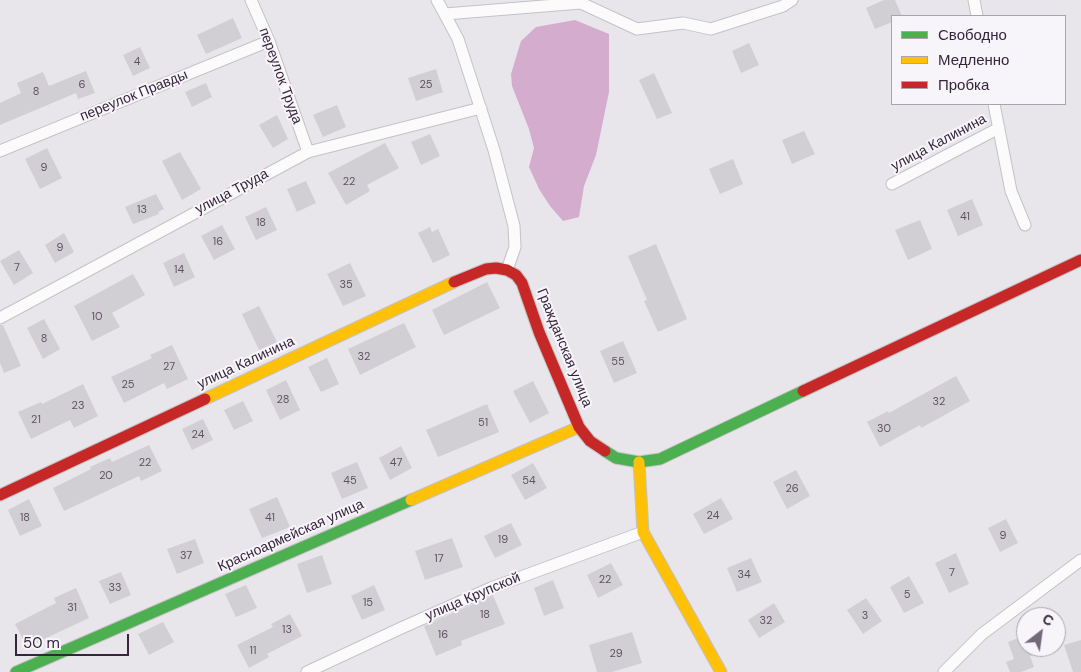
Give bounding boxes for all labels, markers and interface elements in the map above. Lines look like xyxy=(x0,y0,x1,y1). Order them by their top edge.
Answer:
legend xyxy=(891,15,1066,105)
text: Свободно xyxy=(938,25,1007,45)
street label: переулок Труда xyxy=(255,26,305,126)
text: Медленно xyxy=(938,50,1009,70)
house number: 4 xyxy=(134,55,140,69)
street label: переулок Правды xyxy=(78,67,190,125)
text: Пробка xyxy=(938,75,989,95)
house number: 6 xyxy=(79,78,85,92)
house number: 25 xyxy=(419,78,433,92)
house number: 8 xyxy=(33,85,39,99)
street label: улица Калинина xyxy=(889,111,989,175)
house number: 9 xyxy=(41,161,47,175)
street label: улица Труда xyxy=(193,166,271,218)
house number: 22 xyxy=(343,175,355,189)
house number: 13 xyxy=(137,203,147,217)
house number: 41 xyxy=(960,210,970,224)
house number: 18 xyxy=(256,216,266,230)
house number: 16 xyxy=(213,235,223,249)
house number: 9 xyxy=(57,241,63,255)
house number: 7 xyxy=(14,261,20,275)
house number: 14 xyxy=(174,263,184,277)
house number: 35 xyxy=(339,278,353,292)
street label: Гражданская улица xyxy=(533,286,595,410)
house number: 10 xyxy=(92,310,102,324)
house number: 8 xyxy=(41,332,47,346)
street label: улица Калинина xyxy=(195,333,297,393)
house number: 32 xyxy=(358,350,370,364)
house number: 55 xyxy=(611,355,625,369)
house number: 27 xyxy=(163,360,175,374)
house number: 25 xyxy=(121,378,135,392)
house number: 28 xyxy=(277,393,289,407)
house number: 32 xyxy=(933,395,945,409)
house number: 23 xyxy=(72,399,84,413)
house number: 21 xyxy=(31,413,41,427)
house number: 51 xyxy=(478,416,488,430)
house number: 30 xyxy=(877,422,891,436)
house number: 24 xyxy=(192,428,204,442)
house number: 22 xyxy=(139,456,151,470)
house number: 47 xyxy=(390,456,402,470)
house number: 20 xyxy=(99,469,113,483)
house number: 45 xyxy=(343,474,357,488)
house number: 54 xyxy=(522,474,536,488)
house number: 26 xyxy=(785,482,799,496)
street label: Красноармейская улица xyxy=(215,496,367,576)
house number: 24 xyxy=(707,509,719,523)
house number: 18 xyxy=(20,511,30,525)
house number: 41 xyxy=(265,511,275,525)
house number: 9 xyxy=(1000,529,1006,543)
house number: 19 xyxy=(498,533,508,547)
house number: 37 xyxy=(180,549,192,563)
house number: 17 xyxy=(434,552,444,566)
house number: 7 xyxy=(949,566,955,580)
house number: 34 xyxy=(737,568,751,582)
street label: улица Крупской xyxy=(423,569,523,625)
house number: 22 xyxy=(599,573,611,587)
house number: 33 xyxy=(108,581,122,595)
house number: 5 xyxy=(904,588,910,602)
house number: 15 xyxy=(363,596,373,610)
house number: 31 xyxy=(67,601,77,615)
north arrow xyxy=(1016,607,1066,657)
house number: 18 xyxy=(480,608,490,622)
house number: 3 xyxy=(862,609,868,623)
text: С xyxy=(1039,610,1057,630)
house number: 32 xyxy=(760,614,772,628)
house number: 13 xyxy=(282,623,292,637)
scale bar xyxy=(18,624,131,656)
house number: 16 xyxy=(438,628,448,642)
text: 50 m xyxy=(23,633,60,653)
house number: 11 xyxy=(250,644,256,658)
house number: 29 xyxy=(609,647,623,661)

